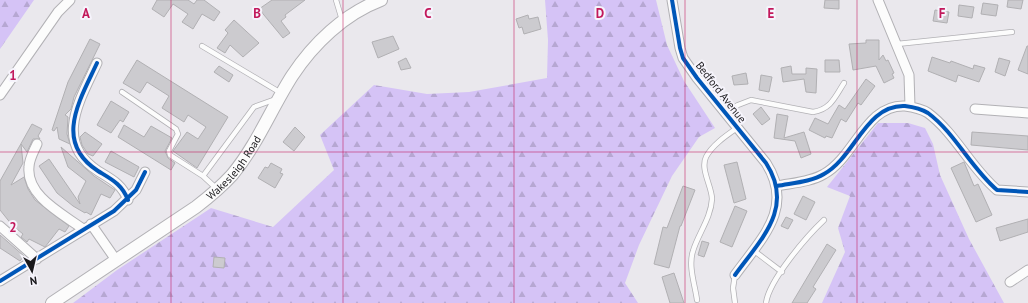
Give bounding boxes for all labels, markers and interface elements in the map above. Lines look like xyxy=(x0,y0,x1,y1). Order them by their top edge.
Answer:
text: A xyxy=(82,5,90,22)
text: B xyxy=(253,5,261,22)
text: C xyxy=(424,5,432,22)
text: D xyxy=(596,5,604,22)
text: E xyxy=(768,5,775,22)
text: F xyxy=(939,5,946,22)
street label: Bedford Avenue xyxy=(693,59,749,126)
text: 1 xyxy=(9,67,17,84)
street label: Wakesleigh Road xyxy=(203,133,264,203)
text: 2 xyxy=(9,219,17,236)
north arrow xyxy=(12,251,52,291)
text: N xyxy=(29,273,38,288)

